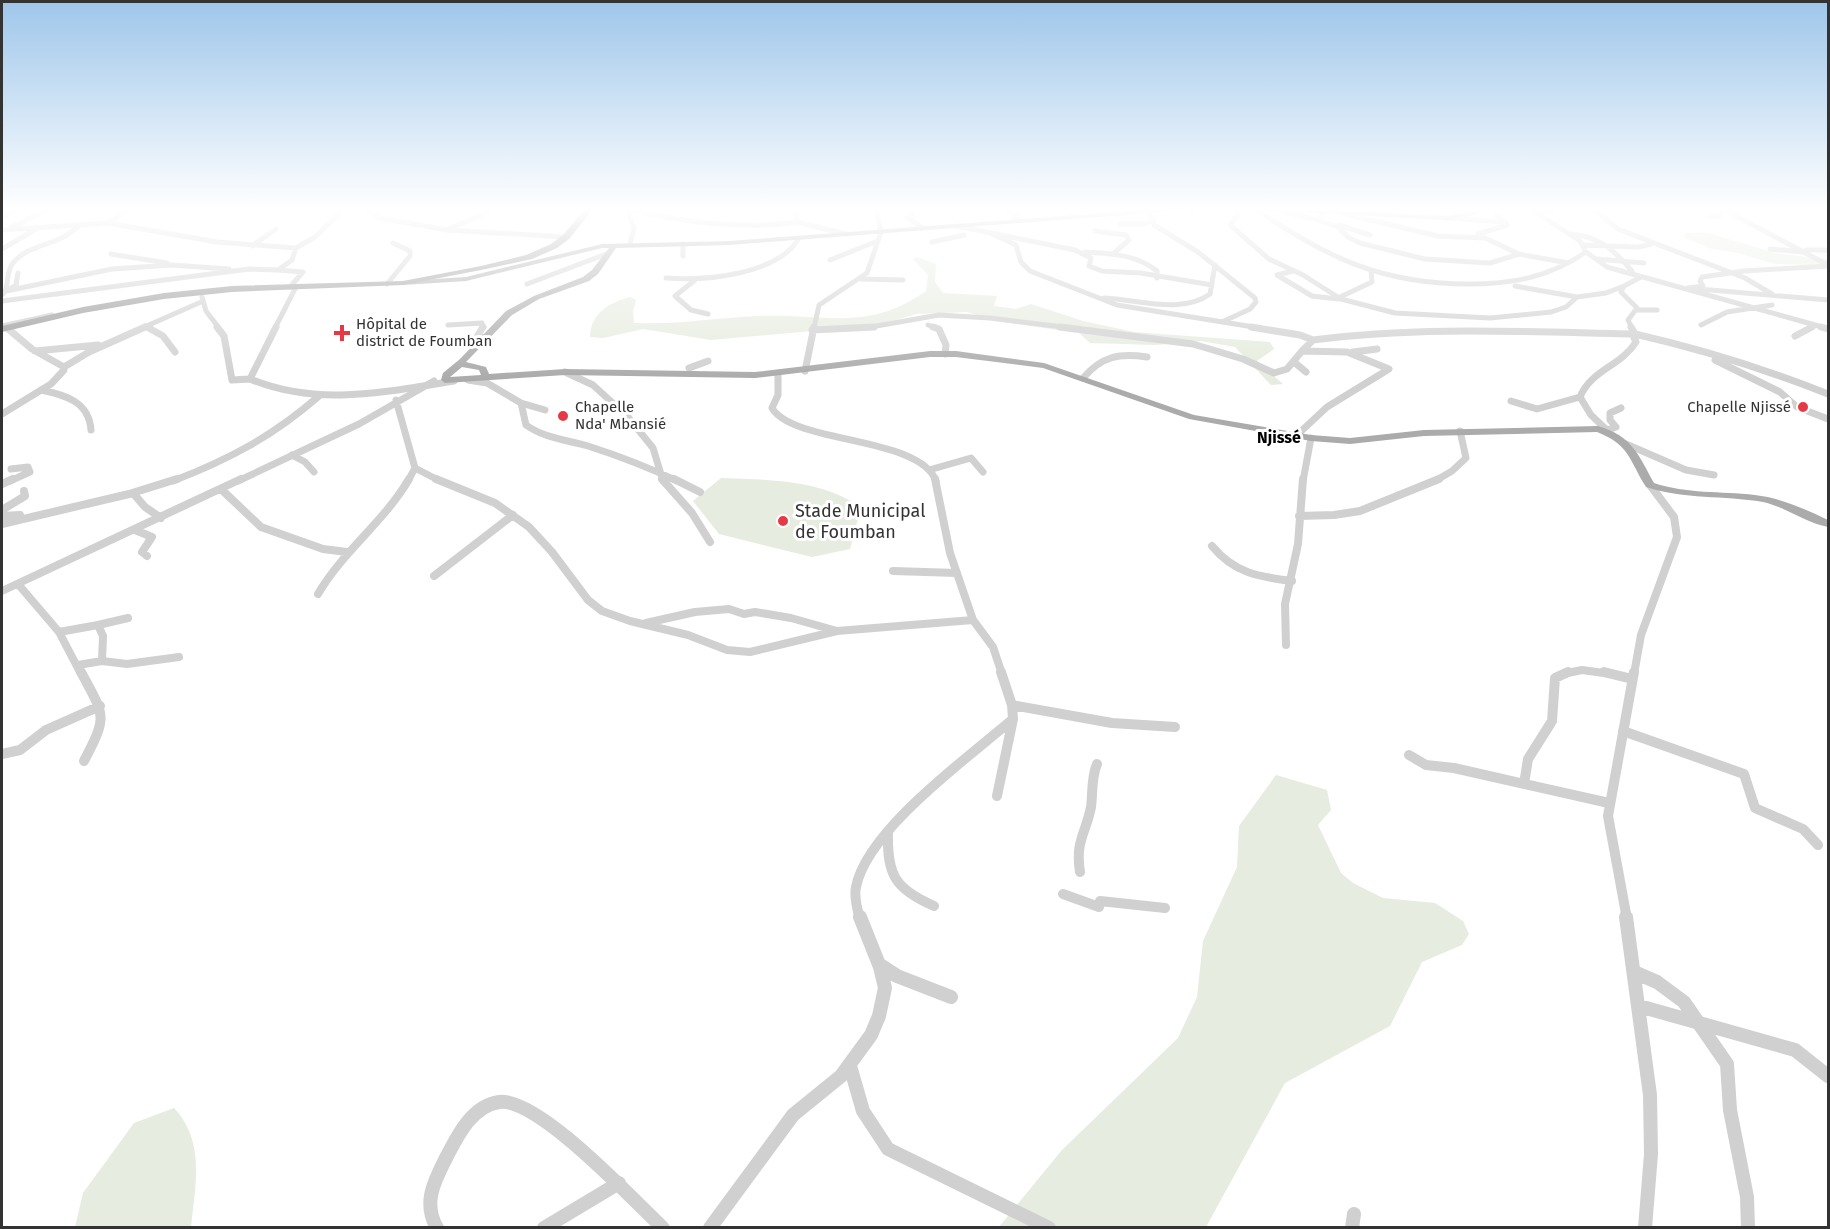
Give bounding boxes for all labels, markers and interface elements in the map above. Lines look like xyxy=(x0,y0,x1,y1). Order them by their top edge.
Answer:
place label: Hôpital de district de Foumban xyxy=(356,315,492,350)
marker: Hôpital de district de Foumban xyxy=(333,324,351,342)
place label: Chapelle Nda' Mbansié xyxy=(575,398,666,433)
place label: Chapelle Njissé xyxy=(1687,398,1791,416)
marker: Chapelle Njissé xyxy=(1796,400,1810,414)
marker: Chapelle Nda' Mbansié xyxy=(556,409,570,423)
district label: Njissé xyxy=(1257,428,1301,447)
place label: Stade Municipal de Foumban xyxy=(795,500,926,543)
marker: Stade Municipal de Foumban xyxy=(776,514,790,528)

